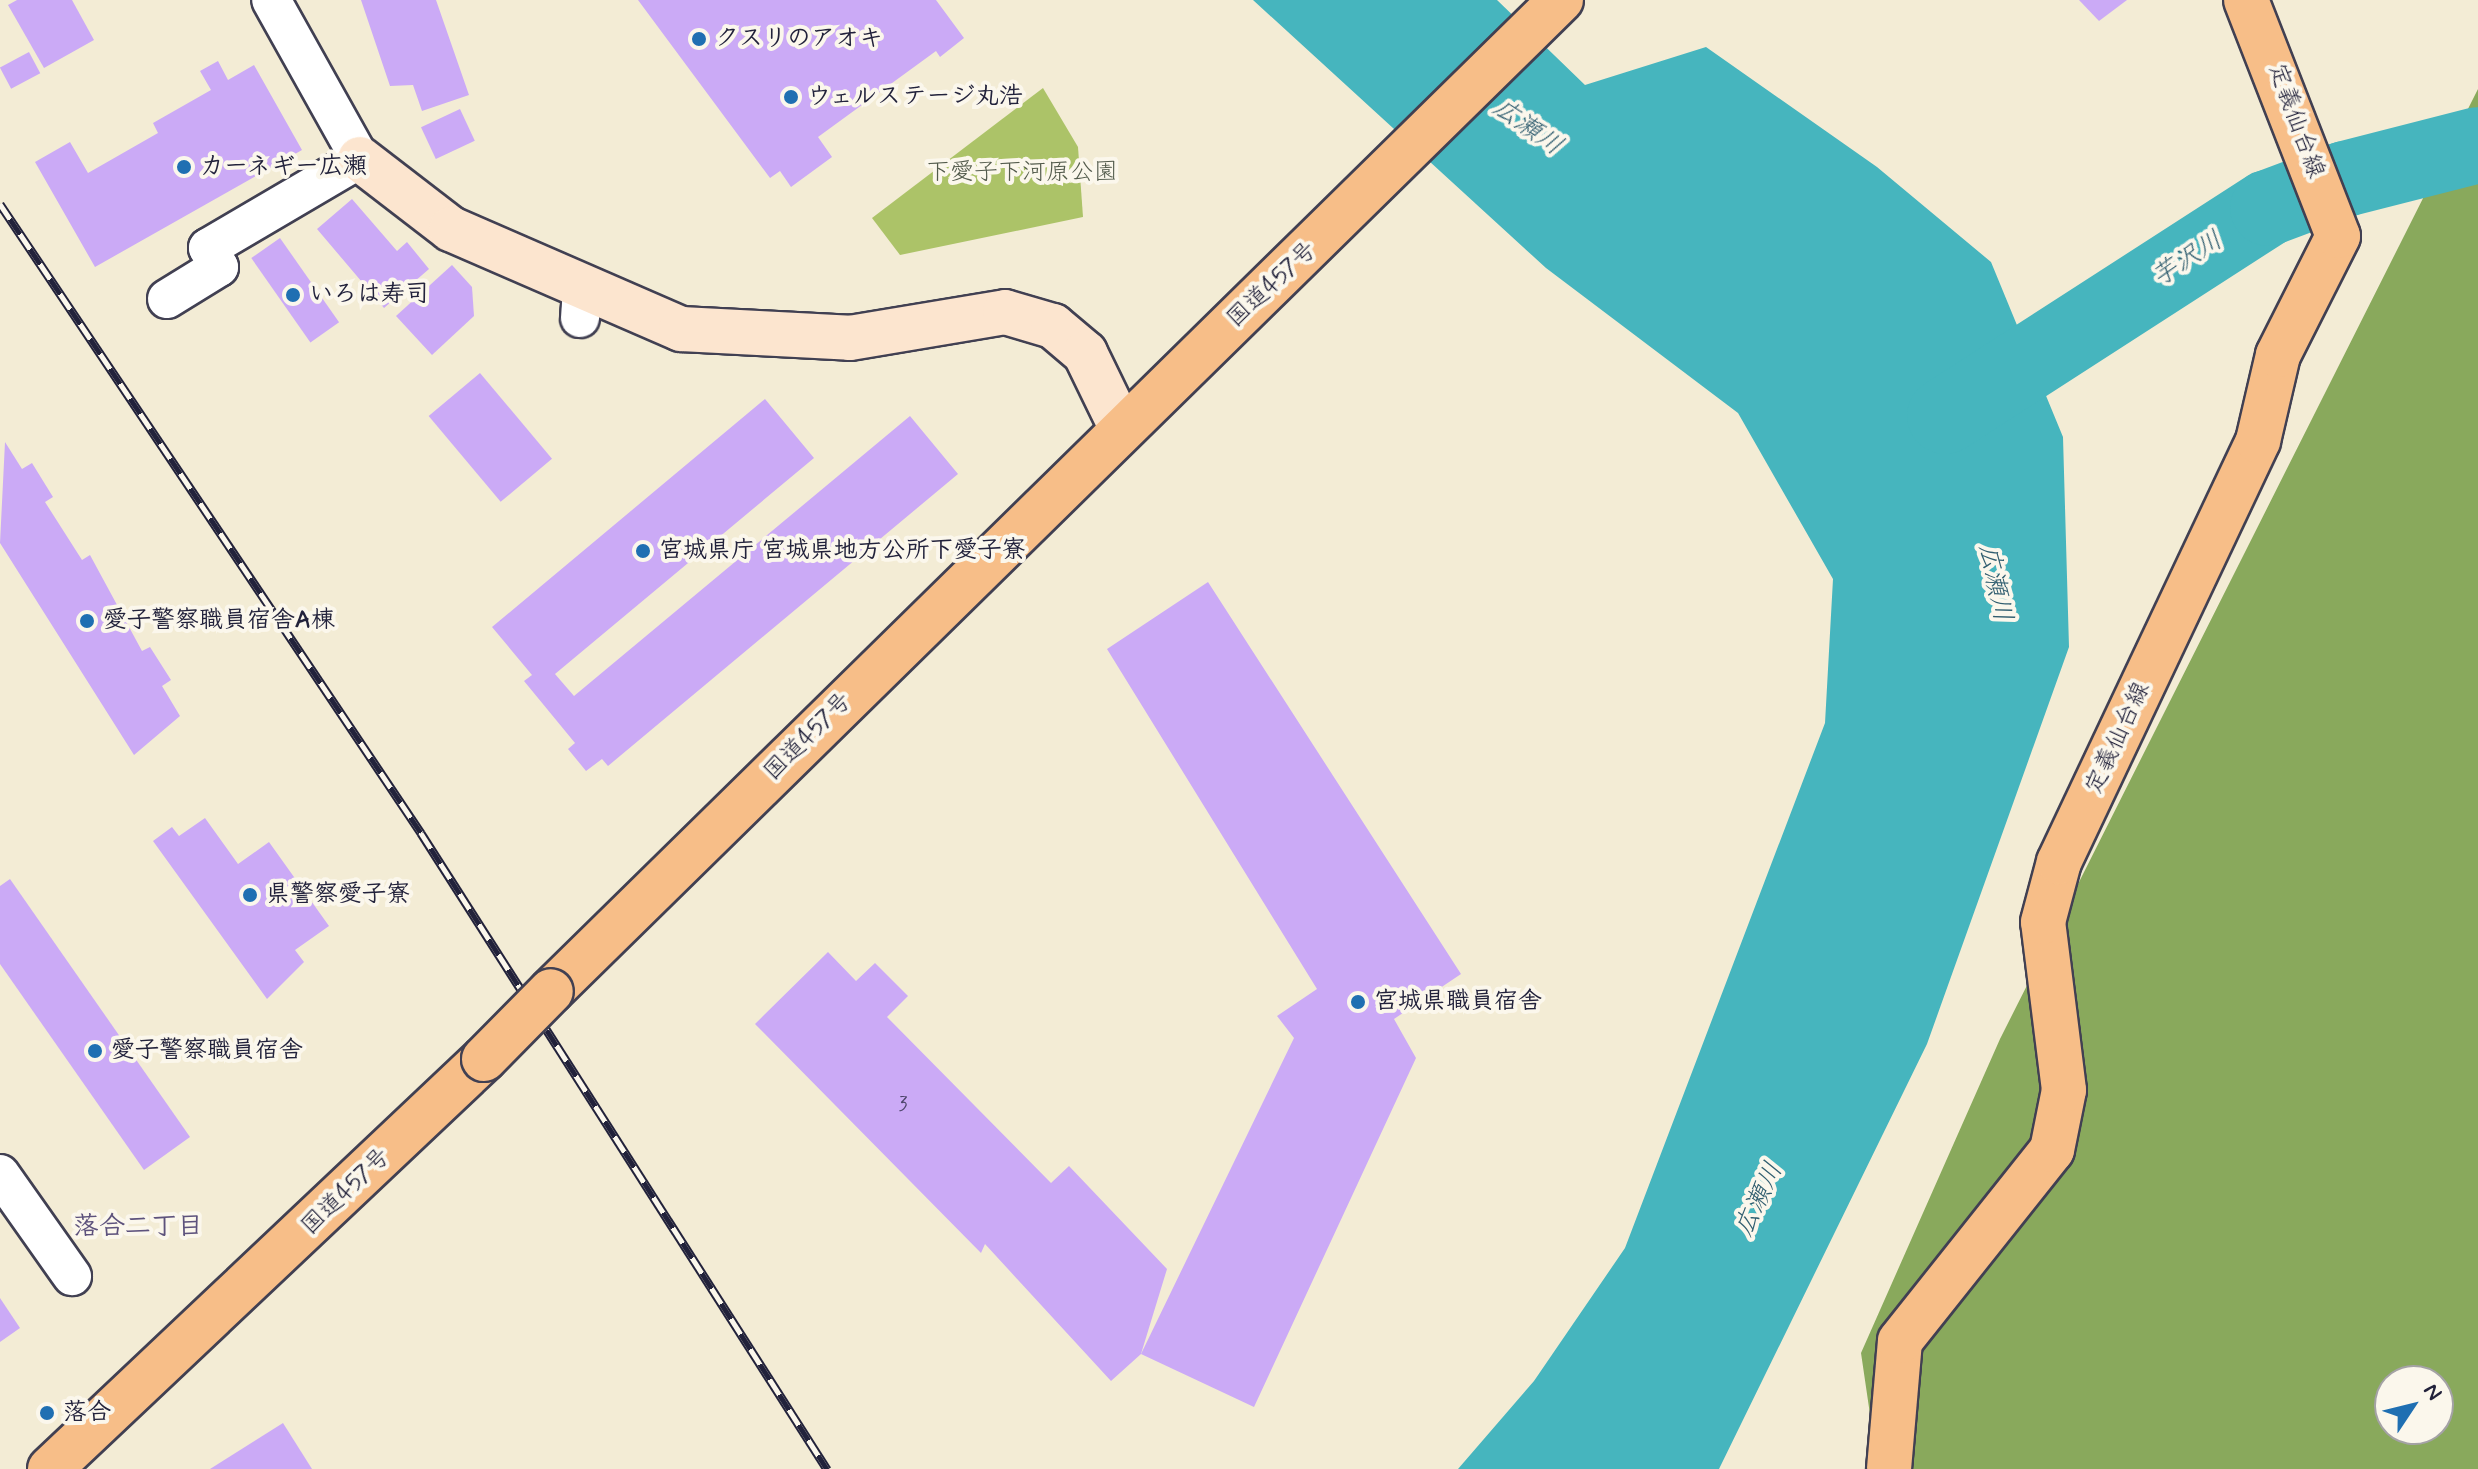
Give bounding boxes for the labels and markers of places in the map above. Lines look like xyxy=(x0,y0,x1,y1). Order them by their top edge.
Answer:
place label: クスリのアオキ xyxy=(715,25,883,53)
marker: クスリのアオキ xyxy=(690,30,708,48)
place label: ウェルステージ丸浩 xyxy=(807,83,1023,111)
marker: ウェルステージ丸浩 xyxy=(782,88,800,106)
place label: カーネギー広瀬 xyxy=(200,153,368,181)
marker: カーネギー広瀬 xyxy=(175,158,193,176)
place label: いろは寿司 xyxy=(309,281,429,309)
marker: いろは寿司 xyxy=(284,286,302,304)
place label: 宮城県庁 宮城県地方公所下愛子寮 xyxy=(659,537,1025,565)
marker: 宮城県庁 宮城県地方公所下愛子寮 xyxy=(634,542,652,560)
place label: 愛子警察職員宿舎A棟 xyxy=(103,607,335,635)
marker: 愛子警察職員宿舎A棟 xyxy=(78,612,96,630)
place label: 県警察愛子寮 xyxy=(266,881,410,909)
marker: 県警察愛子寮 xyxy=(241,886,259,904)
place label: 宮城県職員宿舎 xyxy=(1374,988,1542,1016)
marker: 宮城県職員宿舎 xyxy=(1349,993,1367,1011)
place label: 愛子警察職員宿舎 xyxy=(111,1037,303,1065)
marker: 愛子警察職員宿舎 xyxy=(86,1042,104,1060)
place label: 落合 xyxy=(63,1399,111,1427)
marker: 落合 xyxy=(38,1404,56,1422)

